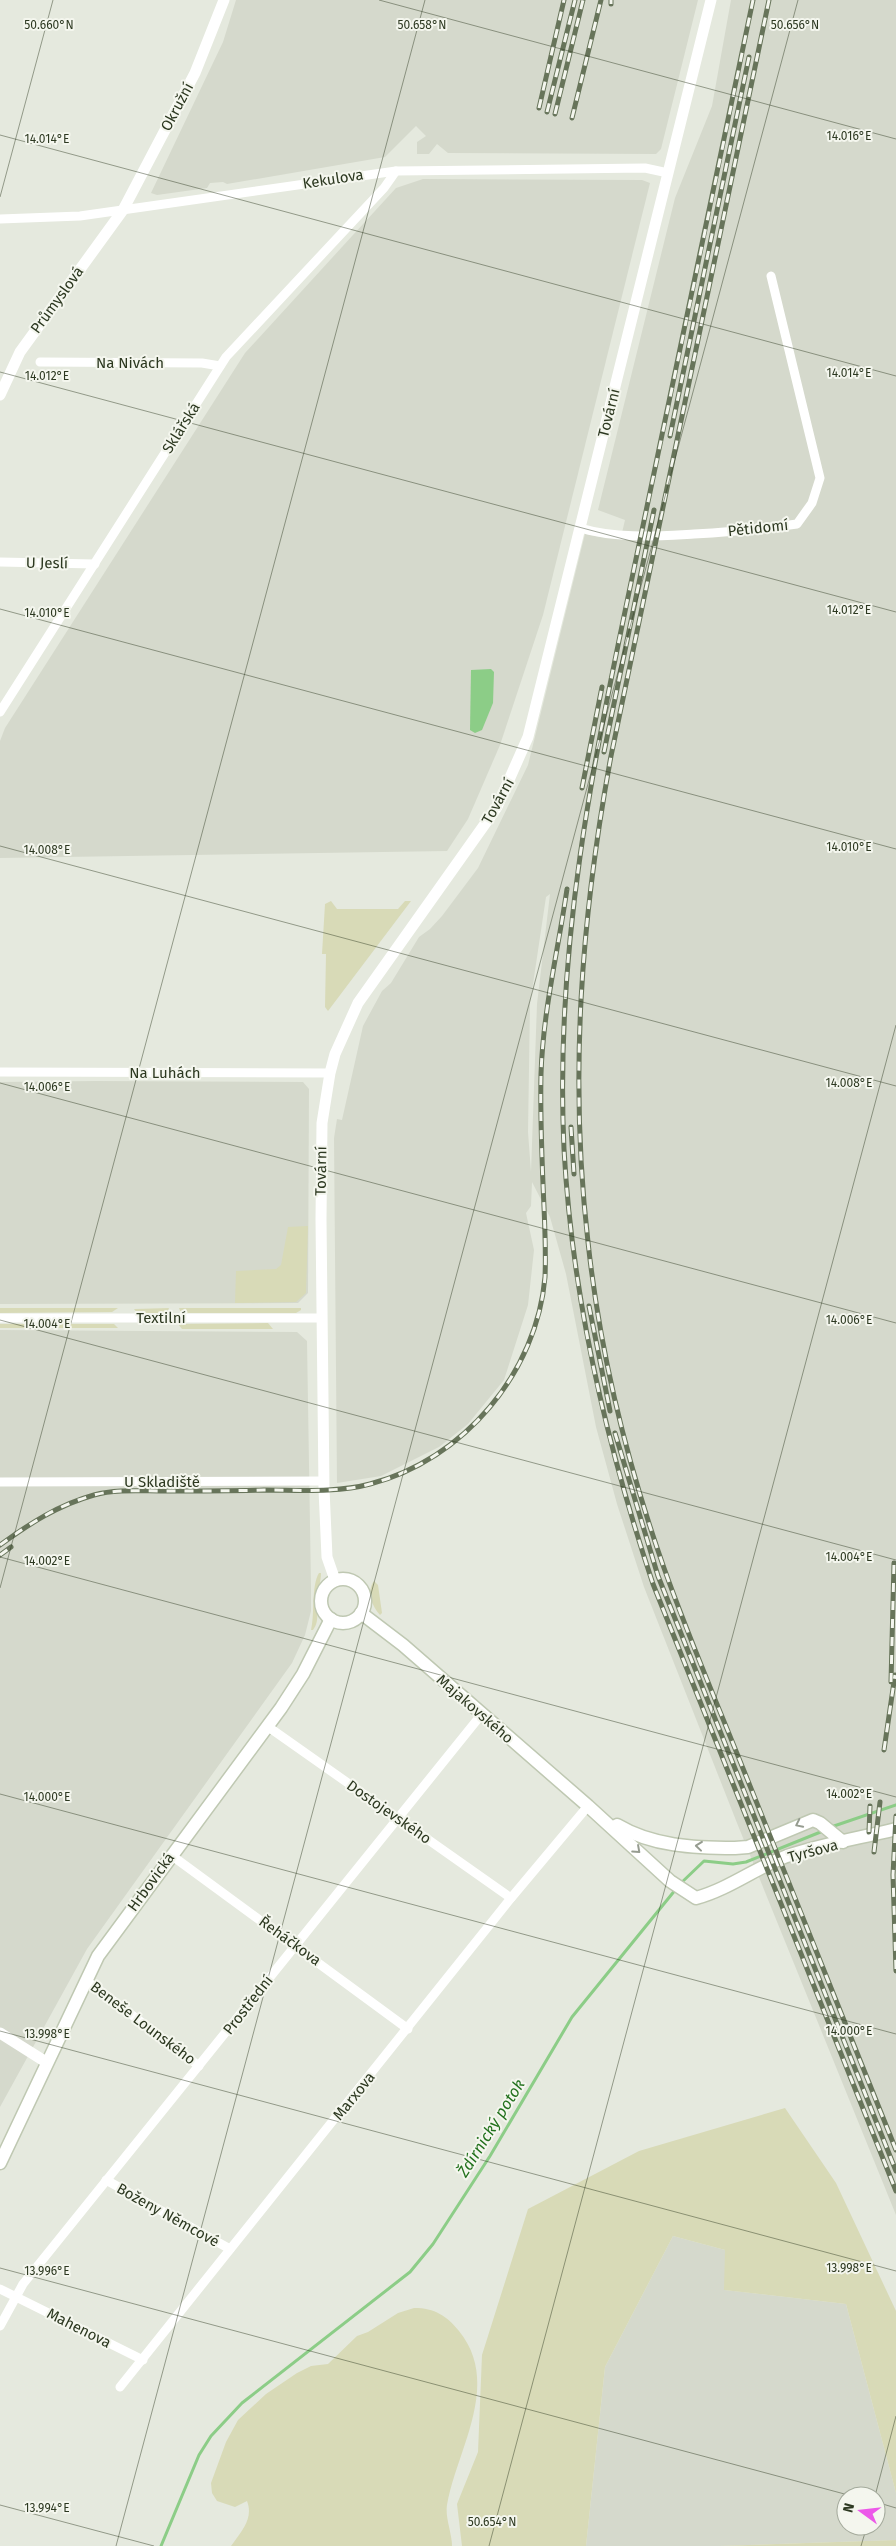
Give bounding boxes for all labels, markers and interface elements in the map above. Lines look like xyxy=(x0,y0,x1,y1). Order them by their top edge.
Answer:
text: 50.660°N xyxy=(24,18,74,32)
text: 50.658°N xyxy=(398,18,446,32)
text: 50.656°N xyxy=(771,18,819,32)
street label: Okružní xyxy=(157,80,197,134)
text: 14.016°E xyxy=(827,129,871,143)
text: 14.014°E xyxy=(25,132,70,146)
street label: Kekulova xyxy=(301,165,365,193)
street label: Průmyslová xyxy=(27,263,87,337)
street label: Na Nivách xyxy=(96,354,164,372)
text: 14.014°E xyxy=(827,366,872,380)
text: 14.012°E xyxy=(25,369,69,383)
street label: Tovární xyxy=(594,387,624,439)
street label: Sklářská xyxy=(158,399,204,457)
street label: Pětidomí xyxy=(727,516,789,540)
street label: U Jeslí xyxy=(26,554,68,572)
text: 14.012°E xyxy=(827,603,871,617)
text: 14.010°E xyxy=(24,606,70,620)
street label: Tovární xyxy=(478,775,518,827)
text: 14.010°E xyxy=(826,840,872,854)
text: 14.008°E xyxy=(23,843,71,857)
street label: Na Luhách xyxy=(129,1064,201,1082)
text: 14.008°E xyxy=(825,1076,873,1090)
text: 14.006°E xyxy=(24,1080,70,1094)
street label: Tovární xyxy=(312,1146,330,1196)
street label: Textilní xyxy=(136,1309,186,1327)
text: 14.006°E xyxy=(826,1313,872,1327)
text: 14.004°E xyxy=(24,1317,70,1331)
street label: U Skladiště xyxy=(124,1473,200,1491)
text: 14.004°E xyxy=(826,1550,872,1564)
text: 14.002°E xyxy=(24,1554,70,1568)
street label: Majakovského xyxy=(433,1671,517,1747)
street label: Dostojevského xyxy=(343,1776,435,1848)
text: 14.002°E xyxy=(826,1787,872,1801)
text: 14.000°E xyxy=(23,1790,71,1804)
one-way arrow xyxy=(795,1818,804,1829)
street label: Tyršova xyxy=(786,1836,840,1866)
one-way arrow xyxy=(695,1841,703,1852)
one-way arrow xyxy=(632,1844,641,1853)
street label: Hrbovická xyxy=(124,1849,178,1915)
street label: Řeháčkova xyxy=(255,1912,325,1970)
street label: Prostřední xyxy=(219,1972,277,2038)
street label: Beneše Lounského xyxy=(87,1978,199,2068)
text: 14.000°E xyxy=(825,2024,873,2038)
text: 13.998°E xyxy=(24,2027,70,2041)
street label: Marxova xyxy=(329,2068,379,2124)
water label: Ždírnický potok xyxy=(452,2075,529,2181)
street label: Boženy Němcové xyxy=(113,2179,223,2251)
text: 13.998°E xyxy=(826,2261,872,2275)
text: 13.996°E xyxy=(24,2264,70,2278)
street label: Mahenova xyxy=(44,2304,114,2352)
north arrow xyxy=(836,2486,886,2536)
text: 13.994°E xyxy=(24,2501,70,2515)
text: N xyxy=(840,2501,858,2514)
text: 50.654°N xyxy=(468,2515,516,2529)

